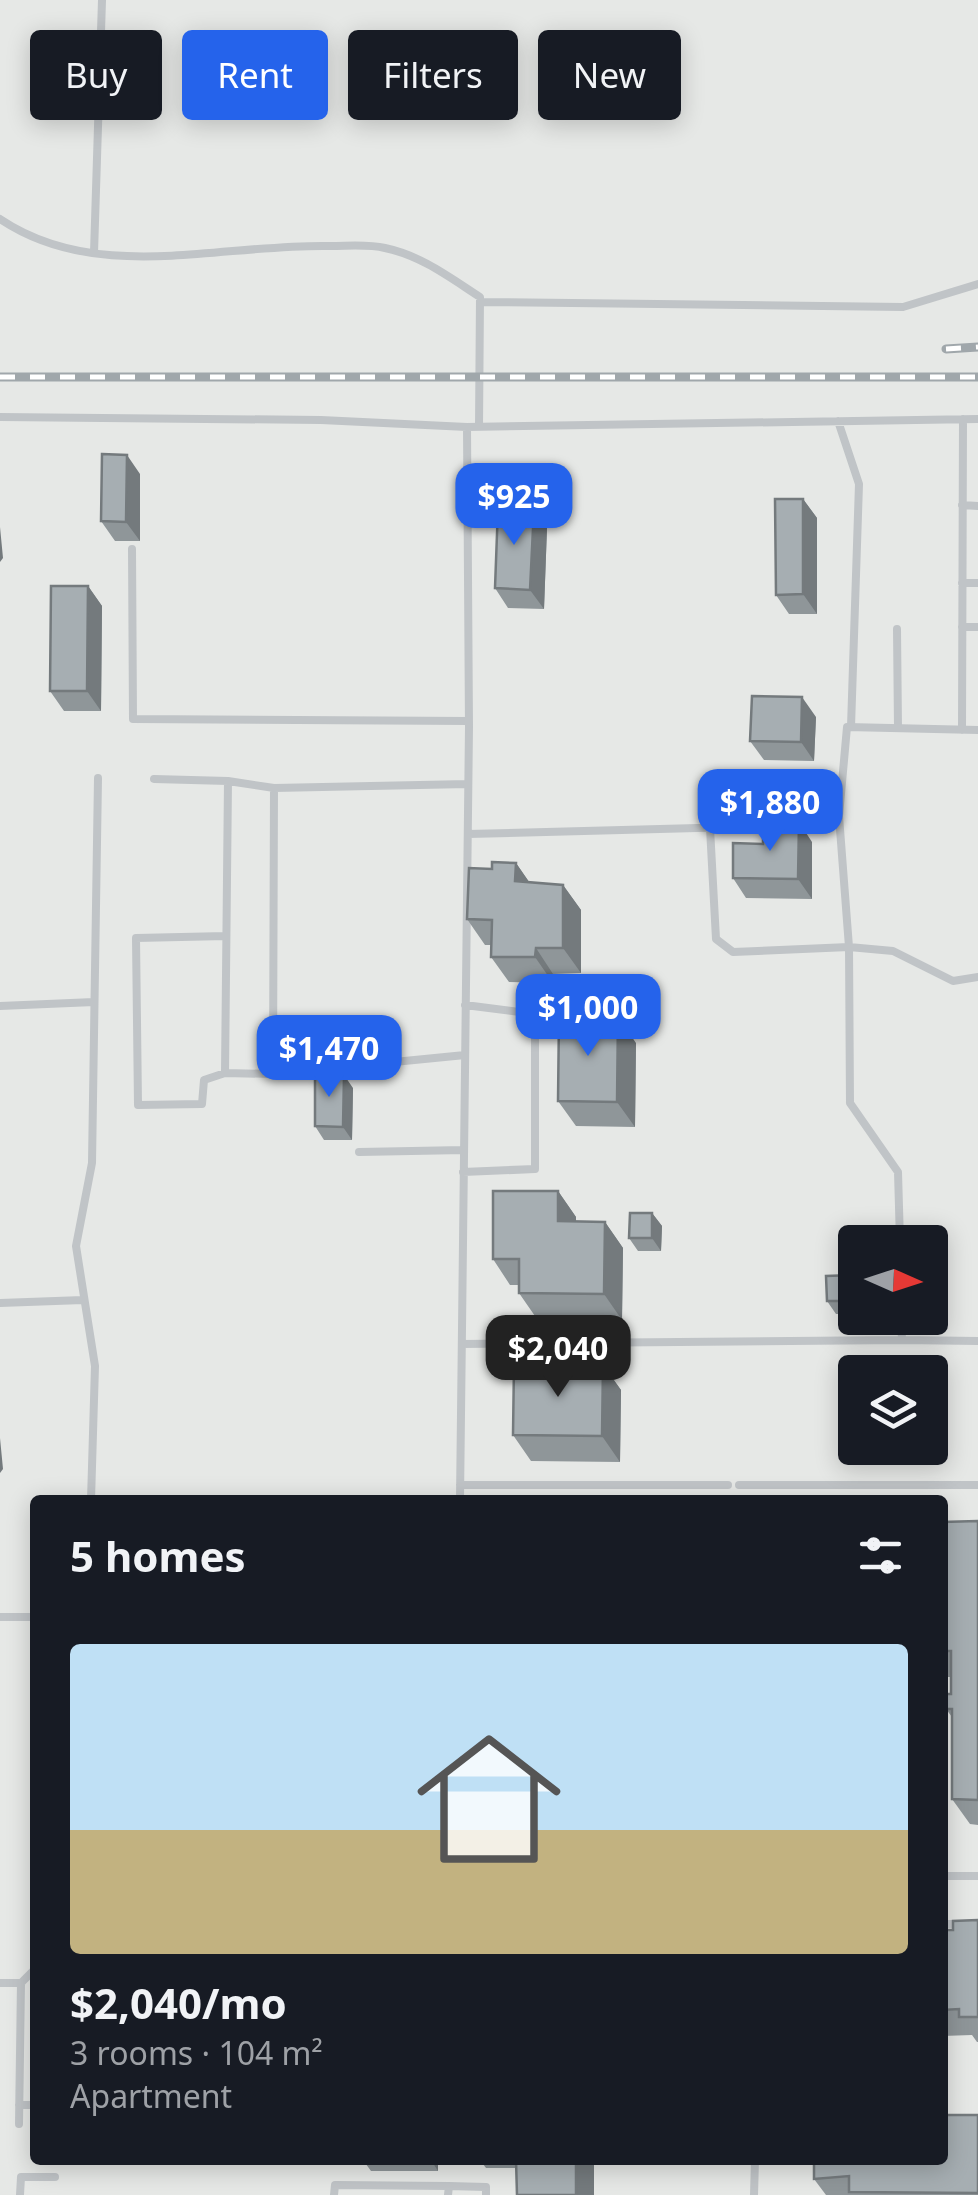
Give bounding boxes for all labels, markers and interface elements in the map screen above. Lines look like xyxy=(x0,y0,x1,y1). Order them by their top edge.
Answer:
chip: Buy xyxy=(30,30,162,120)
chip: Rent xyxy=(182,30,328,120)
chip: Filters xyxy=(348,30,518,120)
chip: New xyxy=(538,30,681,120)
pin: $925 xyxy=(455,463,573,548)
text: $925 xyxy=(477,474,551,517)
pin: $1,880 xyxy=(689,769,851,854)
text: $1,880 xyxy=(720,780,820,823)
pin: $1,000 xyxy=(507,974,669,1059)
text: $1,000 xyxy=(538,985,638,1028)
pin: $1,470 xyxy=(248,1015,410,1100)
text: $1,470 xyxy=(279,1026,379,1069)
north arrow xyxy=(838,1225,948,1335)
map controls xyxy=(838,1225,948,1465)
pin: $2,040 xyxy=(477,1315,639,1400)
text: $2,040 xyxy=(508,1326,608,1369)
button: layers xyxy=(838,1355,948,1465)
text: 5 homes xyxy=(70,1527,246,1584)
icon: filters xyxy=(853,1528,908,1583)
icon: home xyxy=(399,1709,579,1889)
text: $2,040/mo xyxy=(70,1974,287,2031)
text: 3 rooms · 104 m² xyxy=(70,2031,323,2074)
text: Apartment xyxy=(70,2074,232,2117)

